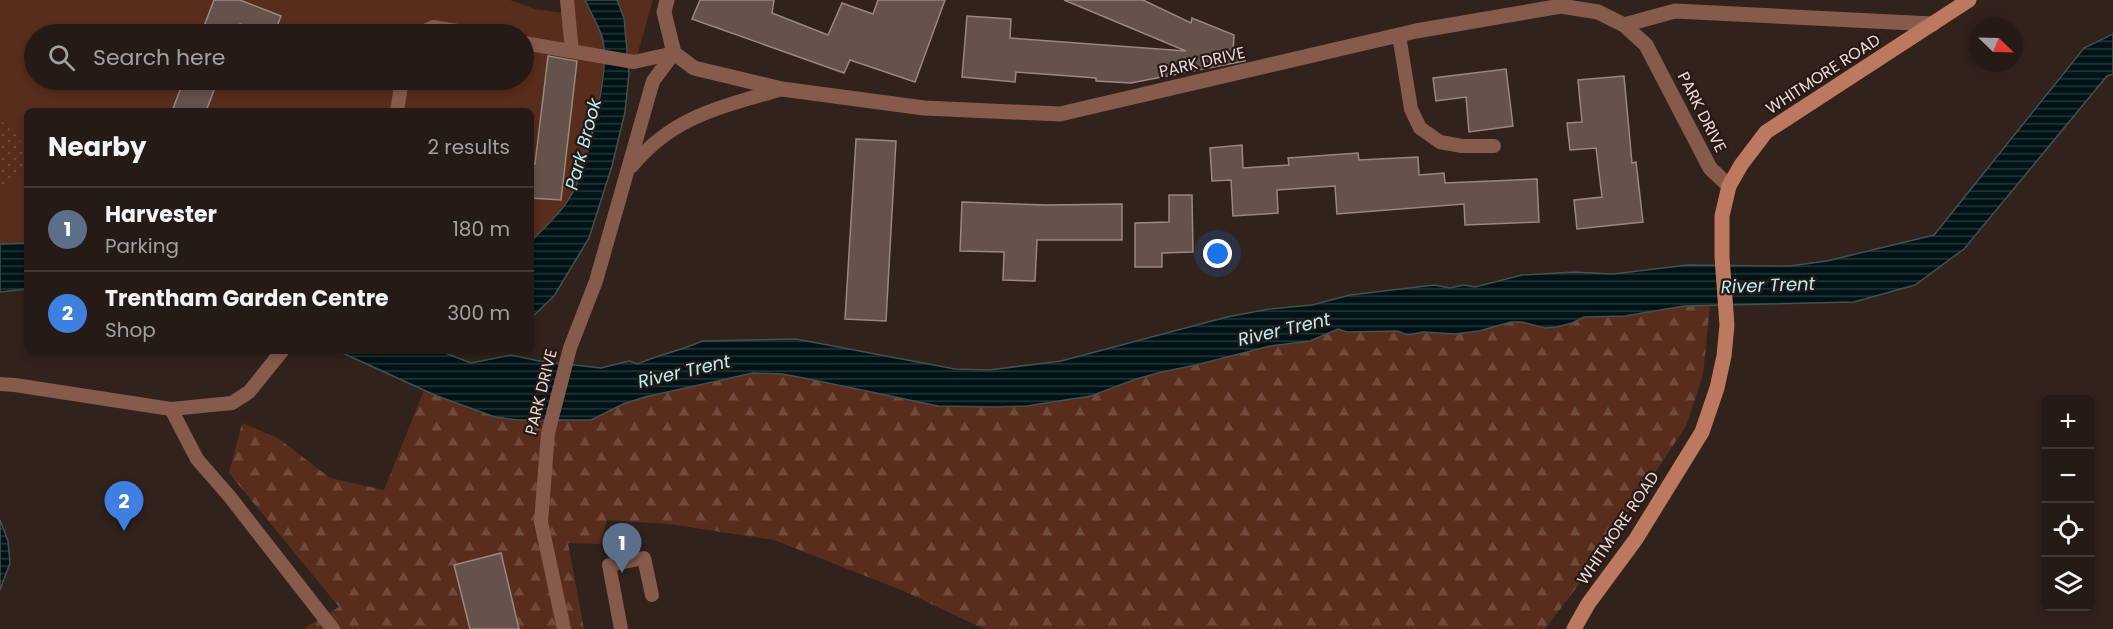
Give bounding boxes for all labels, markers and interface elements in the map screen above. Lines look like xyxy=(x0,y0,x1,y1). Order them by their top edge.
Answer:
north arrow xyxy=(1969,18,2023,72)
search box xyxy=(24,24,534,90)
street label: WHITMORE ROAD xyxy=(1761,28,1885,120)
icon: search xyxy=(45,41,78,74)
street label: PARK DRIVE xyxy=(1157,41,1247,83)
text: Search here xyxy=(93,42,226,73)
street label: PARK DRIVE xyxy=(1672,68,1732,156)
water label: Park Brook xyxy=(559,95,607,193)
text: Nearby xyxy=(48,129,146,165)
text: 2 results xyxy=(427,133,510,161)
text: Harvester xyxy=(105,199,217,230)
text: 1 xyxy=(64,215,71,243)
text: 180 m xyxy=(452,215,510,243)
text: Parking xyxy=(105,232,179,260)
your location xyxy=(1203,239,1232,268)
water label: River Trent xyxy=(1720,271,1816,299)
text: Trentham Garden Centre xyxy=(105,283,389,314)
text: 2 xyxy=(62,299,73,327)
text: 300 m xyxy=(447,299,510,327)
water label: River Trent xyxy=(1235,306,1333,352)
text: Shop xyxy=(105,316,156,344)
street label: PARK DRIVE xyxy=(519,347,563,437)
water label: River Trent xyxy=(635,348,733,394)
map controls xyxy=(2041,395,2095,611)
button: + xyxy=(2041,395,2095,449)
button: − xyxy=(2041,449,2095,503)
street label: WHITMORE ROAD xyxy=(1571,467,1665,589)
pin: 2 xyxy=(104,482,144,531)
button: locate xyxy=(2041,503,2095,557)
pin: 1 xyxy=(602,524,642,573)
button: layers xyxy=(2041,557,2095,611)

